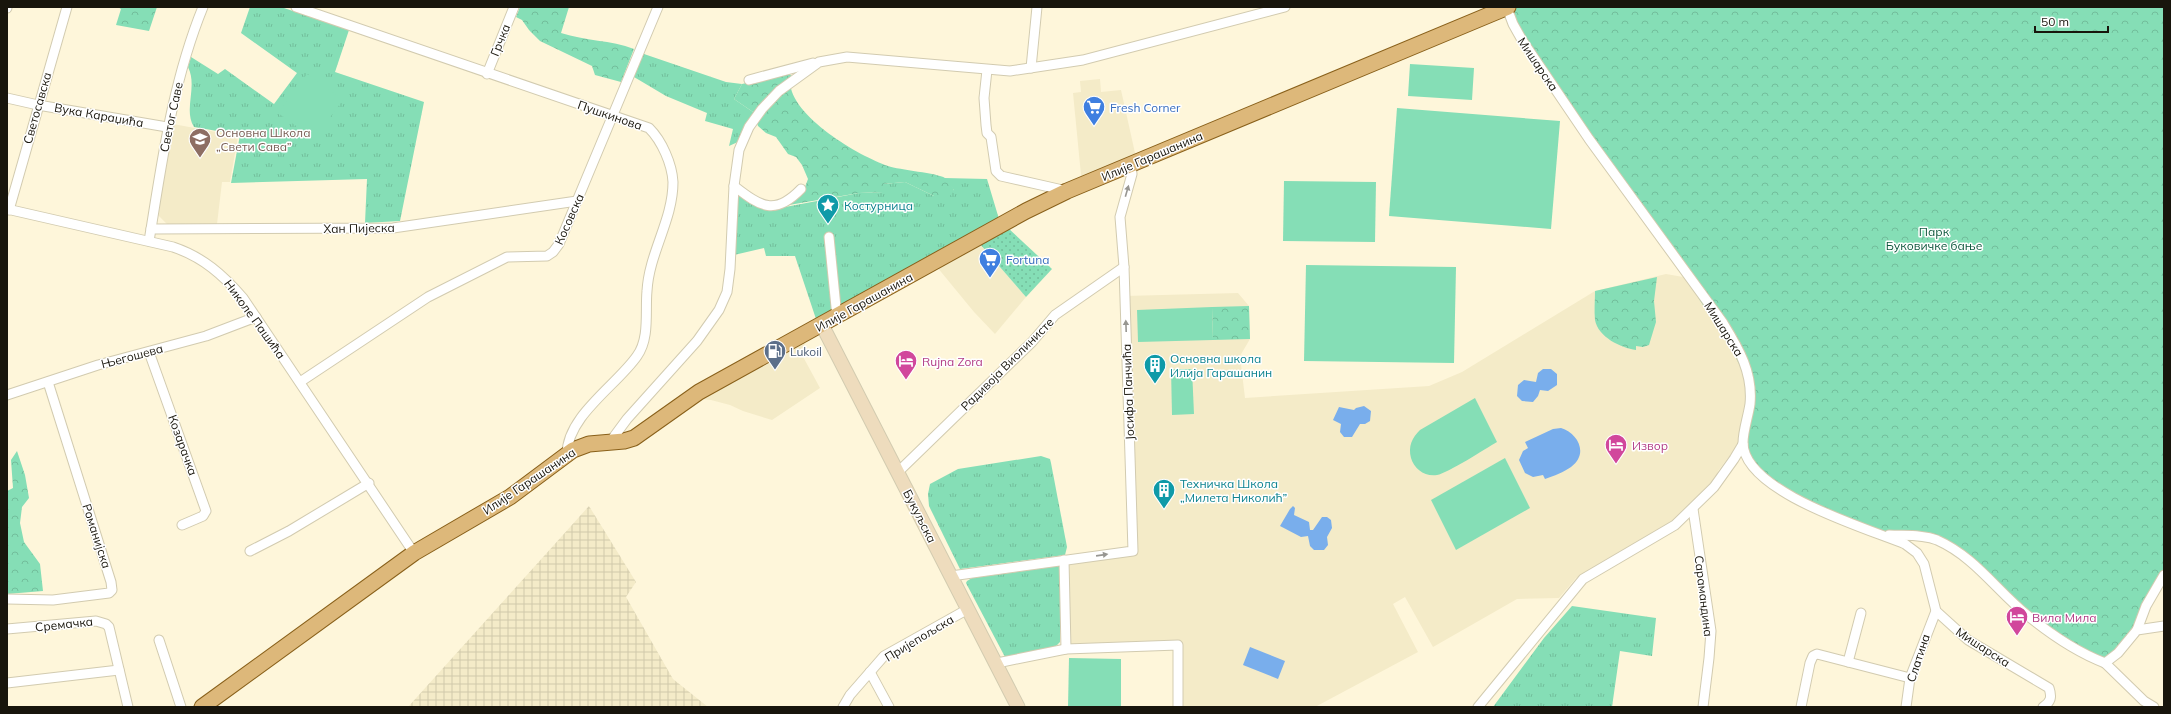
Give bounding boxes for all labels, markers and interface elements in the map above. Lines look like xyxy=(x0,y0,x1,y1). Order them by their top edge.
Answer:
scale bar xyxy=(2035,8,2108,34)
text: 50 m xyxy=(2041,14,2069,29)
street label: Грчка xyxy=(487,22,513,58)
street label: Мишарска xyxy=(1515,34,1561,94)
street label: Светосавска xyxy=(20,70,54,146)
street label: Светог Саве xyxy=(156,80,186,153)
supermarket icon: Fresh Corner xyxy=(1081,94,1107,127)
street label: Пушкинова xyxy=(576,97,644,133)
street label: Вука Караџића xyxy=(53,100,145,130)
place label: Fresh Corner xyxy=(1110,100,1181,115)
place label: Основна Школа „Свети Сава” xyxy=(216,125,310,154)
school or university icon: Основна Школа „Свети Сава” xyxy=(187,126,213,159)
street label: Илије Гарашанина xyxy=(1099,128,1205,184)
one-way arrow xyxy=(1124,184,1130,196)
street label: Косовска xyxy=(551,191,587,247)
place icon: Костурница xyxy=(815,192,841,225)
place label: Костурница xyxy=(844,198,913,213)
street label: Хан Пијеска xyxy=(323,220,395,236)
park label: Парк Буковичке бање xyxy=(1886,224,1983,253)
supermarket icon: Fortuna xyxy=(977,246,1003,279)
place label: Fortuna xyxy=(1006,252,1049,267)
street label: Илије Гарашанина xyxy=(813,269,915,335)
street label: Николе Пашића xyxy=(221,276,289,362)
street label: Мишарска xyxy=(1701,299,1747,359)
street label: Радивоја Виолинисте xyxy=(957,314,1057,414)
one-way arrow xyxy=(1123,319,1129,332)
fuel station icon: Lukoil xyxy=(762,338,788,371)
street label: Његошева xyxy=(99,341,165,371)
place label: Lukoil xyxy=(790,344,822,359)
street label: Јосифа Панчића xyxy=(1119,344,1137,440)
hotel icon: Rujna Zora xyxy=(893,348,919,381)
place label: Основна школа Илија Гарашанин xyxy=(1170,351,1272,380)
building icon: Основна школа Илија Гарашанин xyxy=(1142,352,1168,385)
place label: Rujna Zora xyxy=(922,354,983,369)
street label: Козарачка xyxy=(165,413,201,477)
hotel icon: Извор xyxy=(1603,432,1629,465)
place label: Извор xyxy=(1632,438,1668,453)
street label: Илије Гарашанина xyxy=(480,444,578,518)
place label: Техничка Школа „Милета Николић” xyxy=(1180,476,1288,505)
building icon: Техничка Школа „Милета Николић” xyxy=(1151,477,1177,510)
street label: Букуљска xyxy=(900,487,940,545)
street label: Романијска xyxy=(79,502,115,570)
one-way arrow xyxy=(1096,552,1108,558)
street label: Сарамандина xyxy=(1692,555,1716,637)
hotel icon: Вила Мила xyxy=(2004,604,2030,637)
place label: Вила Мила xyxy=(2032,610,2097,625)
street label: Пријепољска xyxy=(882,612,956,664)
street label: Сремачка xyxy=(34,614,94,634)
street label: Мишарска xyxy=(1953,624,2013,670)
street label: Слатина xyxy=(1903,632,1933,684)

